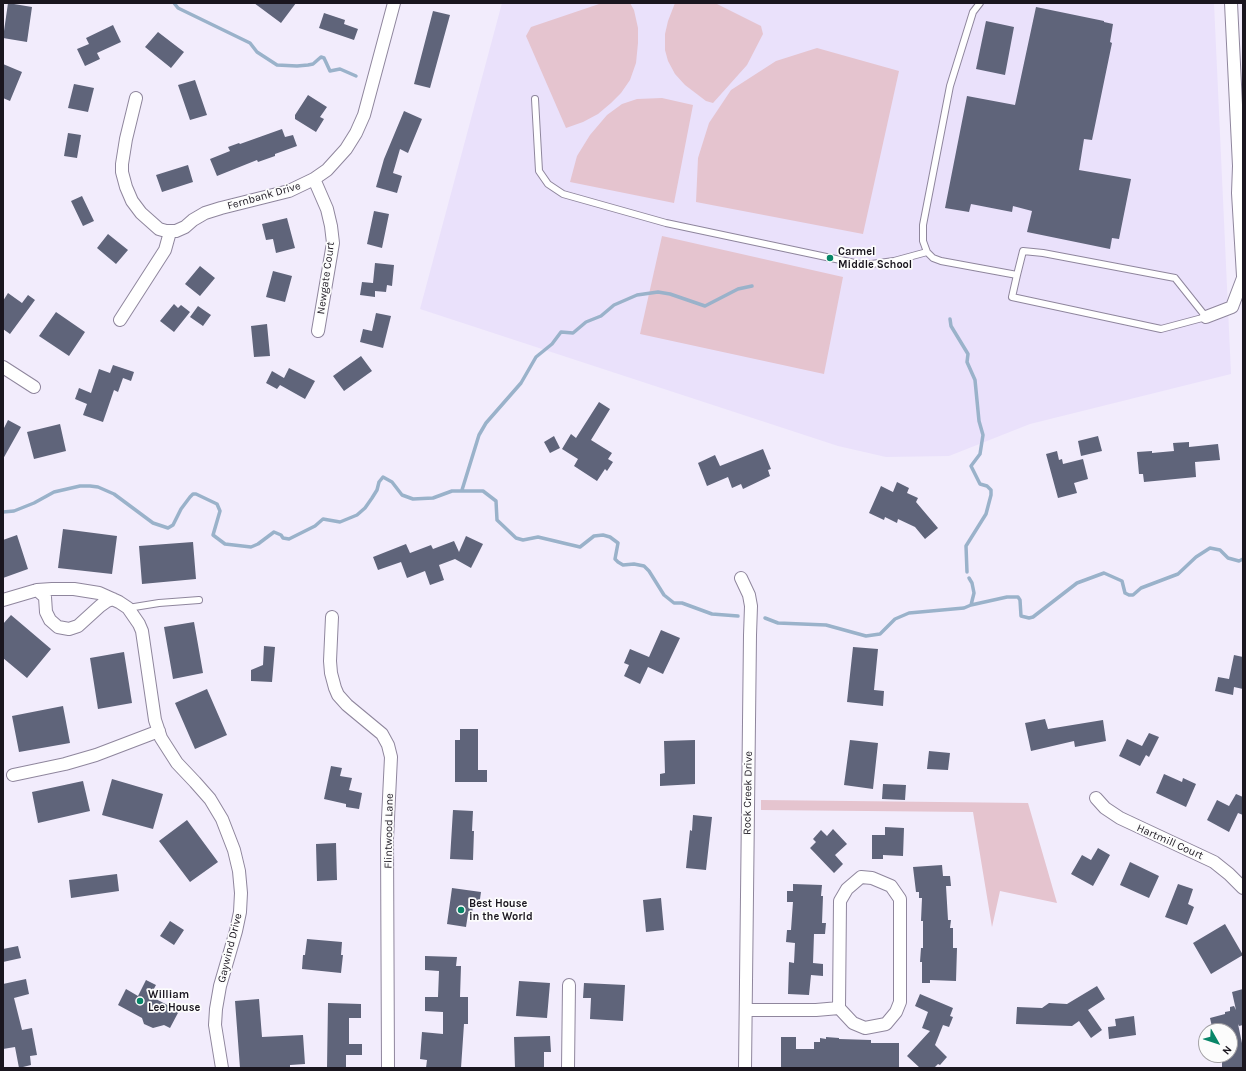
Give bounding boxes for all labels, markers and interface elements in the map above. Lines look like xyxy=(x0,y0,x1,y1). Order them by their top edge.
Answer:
street label: Fernbank Drive xyxy=(226,179,302,213)
street label: Newgate Court xyxy=(314,241,338,315)
place label: Carmel Middle School xyxy=(838,245,912,271)
marker: Carmel Middle School xyxy=(825,253,835,263)
street label: Rock Creek Drive xyxy=(741,751,755,835)
street label: Flintwood Lane xyxy=(382,793,396,869)
street label: Hartmill Court xyxy=(1135,821,1205,863)
place label: Best House in the World xyxy=(469,897,533,923)
marker: Best House in the World xyxy=(456,905,466,915)
street label: Gaywind Drive xyxy=(215,912,245,984)
place label: William Lee House xyxy=(148,988,200,1014)
marker: William Lee House xyxy=(135,996,145,1006)
north arrow xyxy=(1198,1023,1238,1063)
text: N xyxy=(1219,1043,1234,1057)

